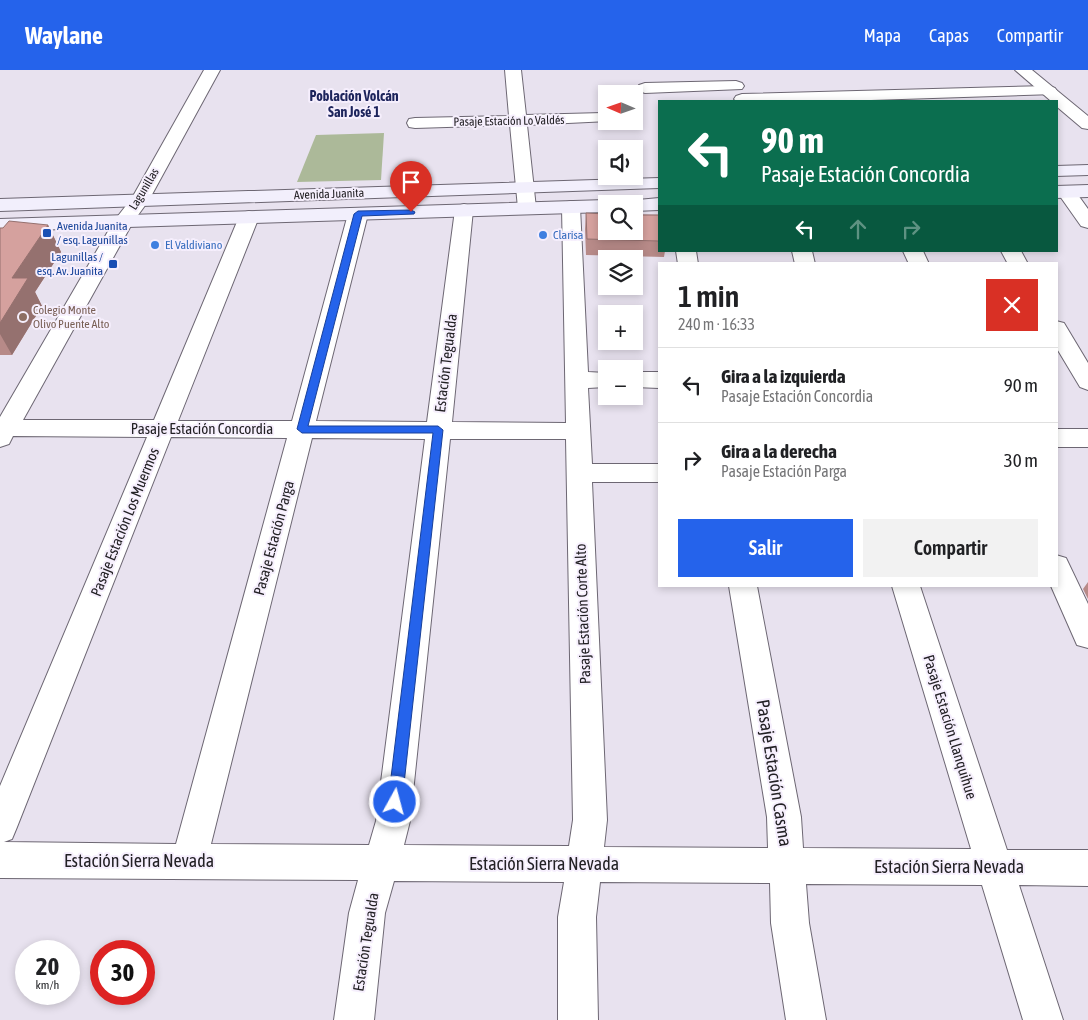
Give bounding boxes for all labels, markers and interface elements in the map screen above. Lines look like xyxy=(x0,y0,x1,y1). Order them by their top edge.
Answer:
text: Waylane xyxy=(25,22,103,49)
text: Mapa xyxy=(864,25,901,46)
text: Capas xyxy=(929,25,969,46)
text: Compartir xyxy=(997,25,1063,46)
north arrow xyxy=(598,85,642,130)
map controls xyxy=(598,85,643,405)
district label: Población Volcán San José 1 xyxy=(310,88,399,120)
street label: Pasaje Estación Lo Valdés xyxy=(453,113,565,129)
icon: left xyxy=(678,120,743,185)
text: 90 m xyxy=(761,120,824,160)
button: sound xyxy=(598,140,643,185)
pin xyxy=(390,161,432,212)
text: Pasaje Estación Concordia xyxy=(761,161,970,187)
street label: Lagunillas xyxy=(126,166,162,212)
icon: arrive xyxy=(397,168,425,196)
street label: Avenida Juanita xyxy=(294,186,364,202)
button: search xyxy=(598,195,643,240)
icon: left xyxy=(791,215,819,243)
icon: ahead xyxy=(844,215,872,243)
icon: right xyxy=(897,215,925,243)
place label: Avenida Juanita / esq. Lagunillas xyxy=(57,219,128,247)
marker: Avenida Juanita / esq. Lagunillas xyxy=(41,227,53,239)
place label: Clarisa xyxy=(553,228,583,242)
marker: Clarisa xyxy=(537,229,549,241)
place label: El Valdiviano xyxy=(165,238,223,252)
marker: El Valdiviano xyxy=(149,239,161,251)
place label: Lagunillas / esq. Av. Juanita xyxy=(37,250,103,278)
button: layers xyxy=(598,250,643,295)
marker: Lagunillas / esq. Av. Juanita xyxy=(107,258,119,270)
text: 1 min xyxy=(678,279,739,313)
button: close xyxy=(986,279,1038,331)
place label: Colegio Monte Olivo Puente Alto xyxy=(33,303,110,331)
button: + xyxy=(598,305,643,350)
marker: Colegio Monte Olivo Puente Alto xyxy=(17,311,29,323)
street label: Estación Tegualda xyxy=(431,313,460,413)
text: 240 m · 16:33 xyxy=(678,315,755,333)
button: − xyxy=(598,360,643,405)
text: Gira a la izquierda xyxy=(721,365,846,387)
icon: left xyxy=(678,371,706,399)
text: 90 m xyxy=(1004,374,1038,396)
text: Pasaje Estación Concordia xyxy=(721,387,873,405)
street label: Pasaje Estación Concordia xyxy=(131,420,273,437)
text: Gira a la derecha xyxy=(721,440,837,462)
street label: Pasaje Estación Los Muermos xyxy=(87,445,162,599)
icon: right xyxy=(678,446,706,474)
text: 30 m xyxy=(1004,449,1038,471)
text: Pasaje Estación Parga xyxy=(721,462,847,480)
street label: Pasaje Estación Parga xyxy=(250,479,297,597)
button: Salir xyxy=(678,519,853,577)
button: Compartir xyxy=(863,519,1038,577)
street label: Pasaje Estación Corte Alto xyxy=(572,543,593,685)
street label: Pasaje Estación Llanquihue xyxy=(920,653,981,801)
street label: Pasaje Estación Casma xyxy=(753,698,796,848)
position arrow xyxy=(368,775,420,827)
street label: Estación Sierra Nevada xyxy=(64,850,214,871)
street label: Estación Sierra Nevada xyxy=(469,853,619,874)
street label: Estación Sierra Nevada xyxy=(874,856,1024,877)
street label: Estación Tegualda xyxy=(349,891,382,992)
speed limit sign: 30 xyxy=(90,940,155,1005)
text: 20 xyxy=(36,952,59,980)
text: km/h xyxy=(36,978,59,992)

